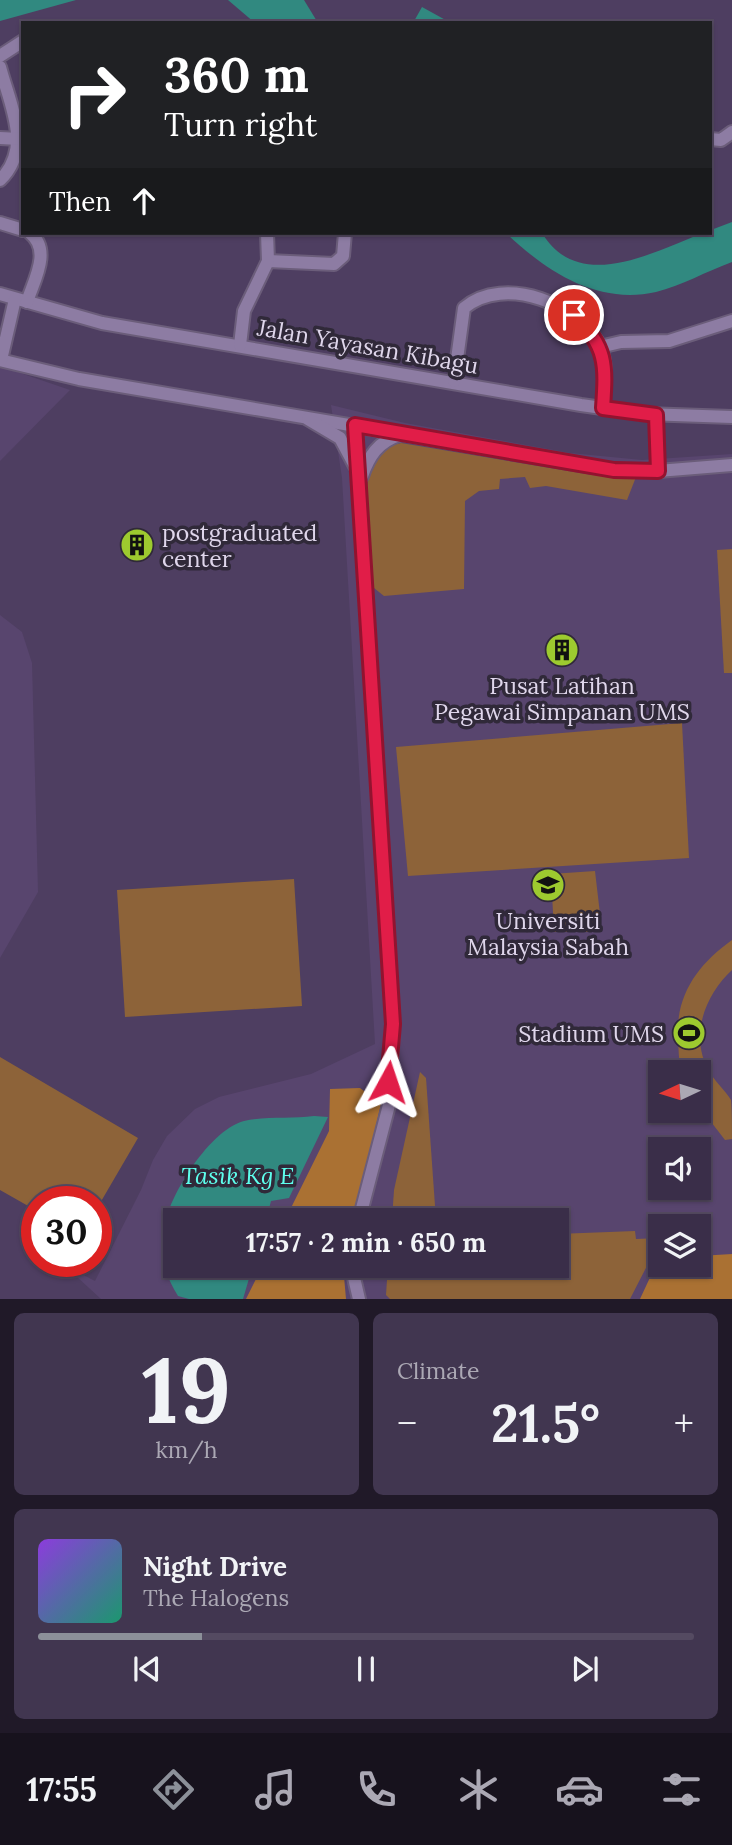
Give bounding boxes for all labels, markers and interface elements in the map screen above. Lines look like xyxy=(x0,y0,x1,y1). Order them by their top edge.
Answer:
text: 360 m xyxy=(164,43,309,105)
icon: right xyxy=(49,49,140,140)
text: Turn right xyxy=(164,104,317,145)
icon: ahead xyxy=(125,182,163,220)
text: Then xyxy=(49,185,111,218)
pin xyxy=(544,285,604,345)
icon: arrive xyxy=(555,296,593,334)
street label: Jalan Yayasan Kibagu xyxy=(254,312,481,380)
place label: postgraduated center xyxy=(162,518,318,573)
building icon: postgraduated center xyxy=(118,526,156,564)
building icon: Pusat Latihan Pegawai Simpanan UMS xyxy=(543,631,581,669)
place label: Pusat Latihan Pegawai Simpanan UMS xyxy=(434,671,690,726)
school or university icon: Universiti Malaysia Sabah xyxy=(529,866,567,904)
place label: Universiti Malaysia Sabah xyxy=(467,906,629,961)
sports icon: Stadium UMS xyxy=(670,1014,708,1052)
place label: Stadium UMS xyxy=(518,1019,664,1048)
position arrow xyxy=(351,1045,425,1119)
north arrow xyxy=(648,1060,710,1124)
map controls xyxy=(648,1060,711,1277)
button: sound xyxy=(648,1137,711,1200)
water label: Tasik Kg E xyxy=(181,1160,295,1191)
speed limit sign: 30 xyxy=(21,1186,112,1277)
button: layers xyxy=(648,1214,711,1277)
text: 17:57 · 2 min · 650 m xyxy=(246,1226,486,1259)
text: 19 xyxy=(142,1331,231,1448)
text: Climate xyxy=(397,1356,479,1385)
text: 21.5° xyxy=(491,1390,600,1456)
text: − xyxy=(397,1399,417,1447)
text: + xyxy=(674,1399,694,1447)
text: km/h xyxy=(155,1435,218,1464)
text: Night Drive xyxy=(143,1550,287,1583)
text: The Halogens xyxy=(143,1583,289,1612)
icon: previous xyxy=(128,1650,166,1688)
icon: pause xyxy=(347,1650,385,1688)
icon: next xyxy=(566,1650,604,1688)
icon: directions xyxy=(149,1765,198,1814)
icon: music xyxy=(251,1765,300,1814)
icon: phone xyxy=(352,1765,401,1814)
icon: climate xyxy=(454,1765,503,1814)
icon: car xyxy=(555,1765,604,1814)
icon: filters xyxy=(657,1765,706,1814)
text: 17:55 xyxy=(26,1769,97,1810)

